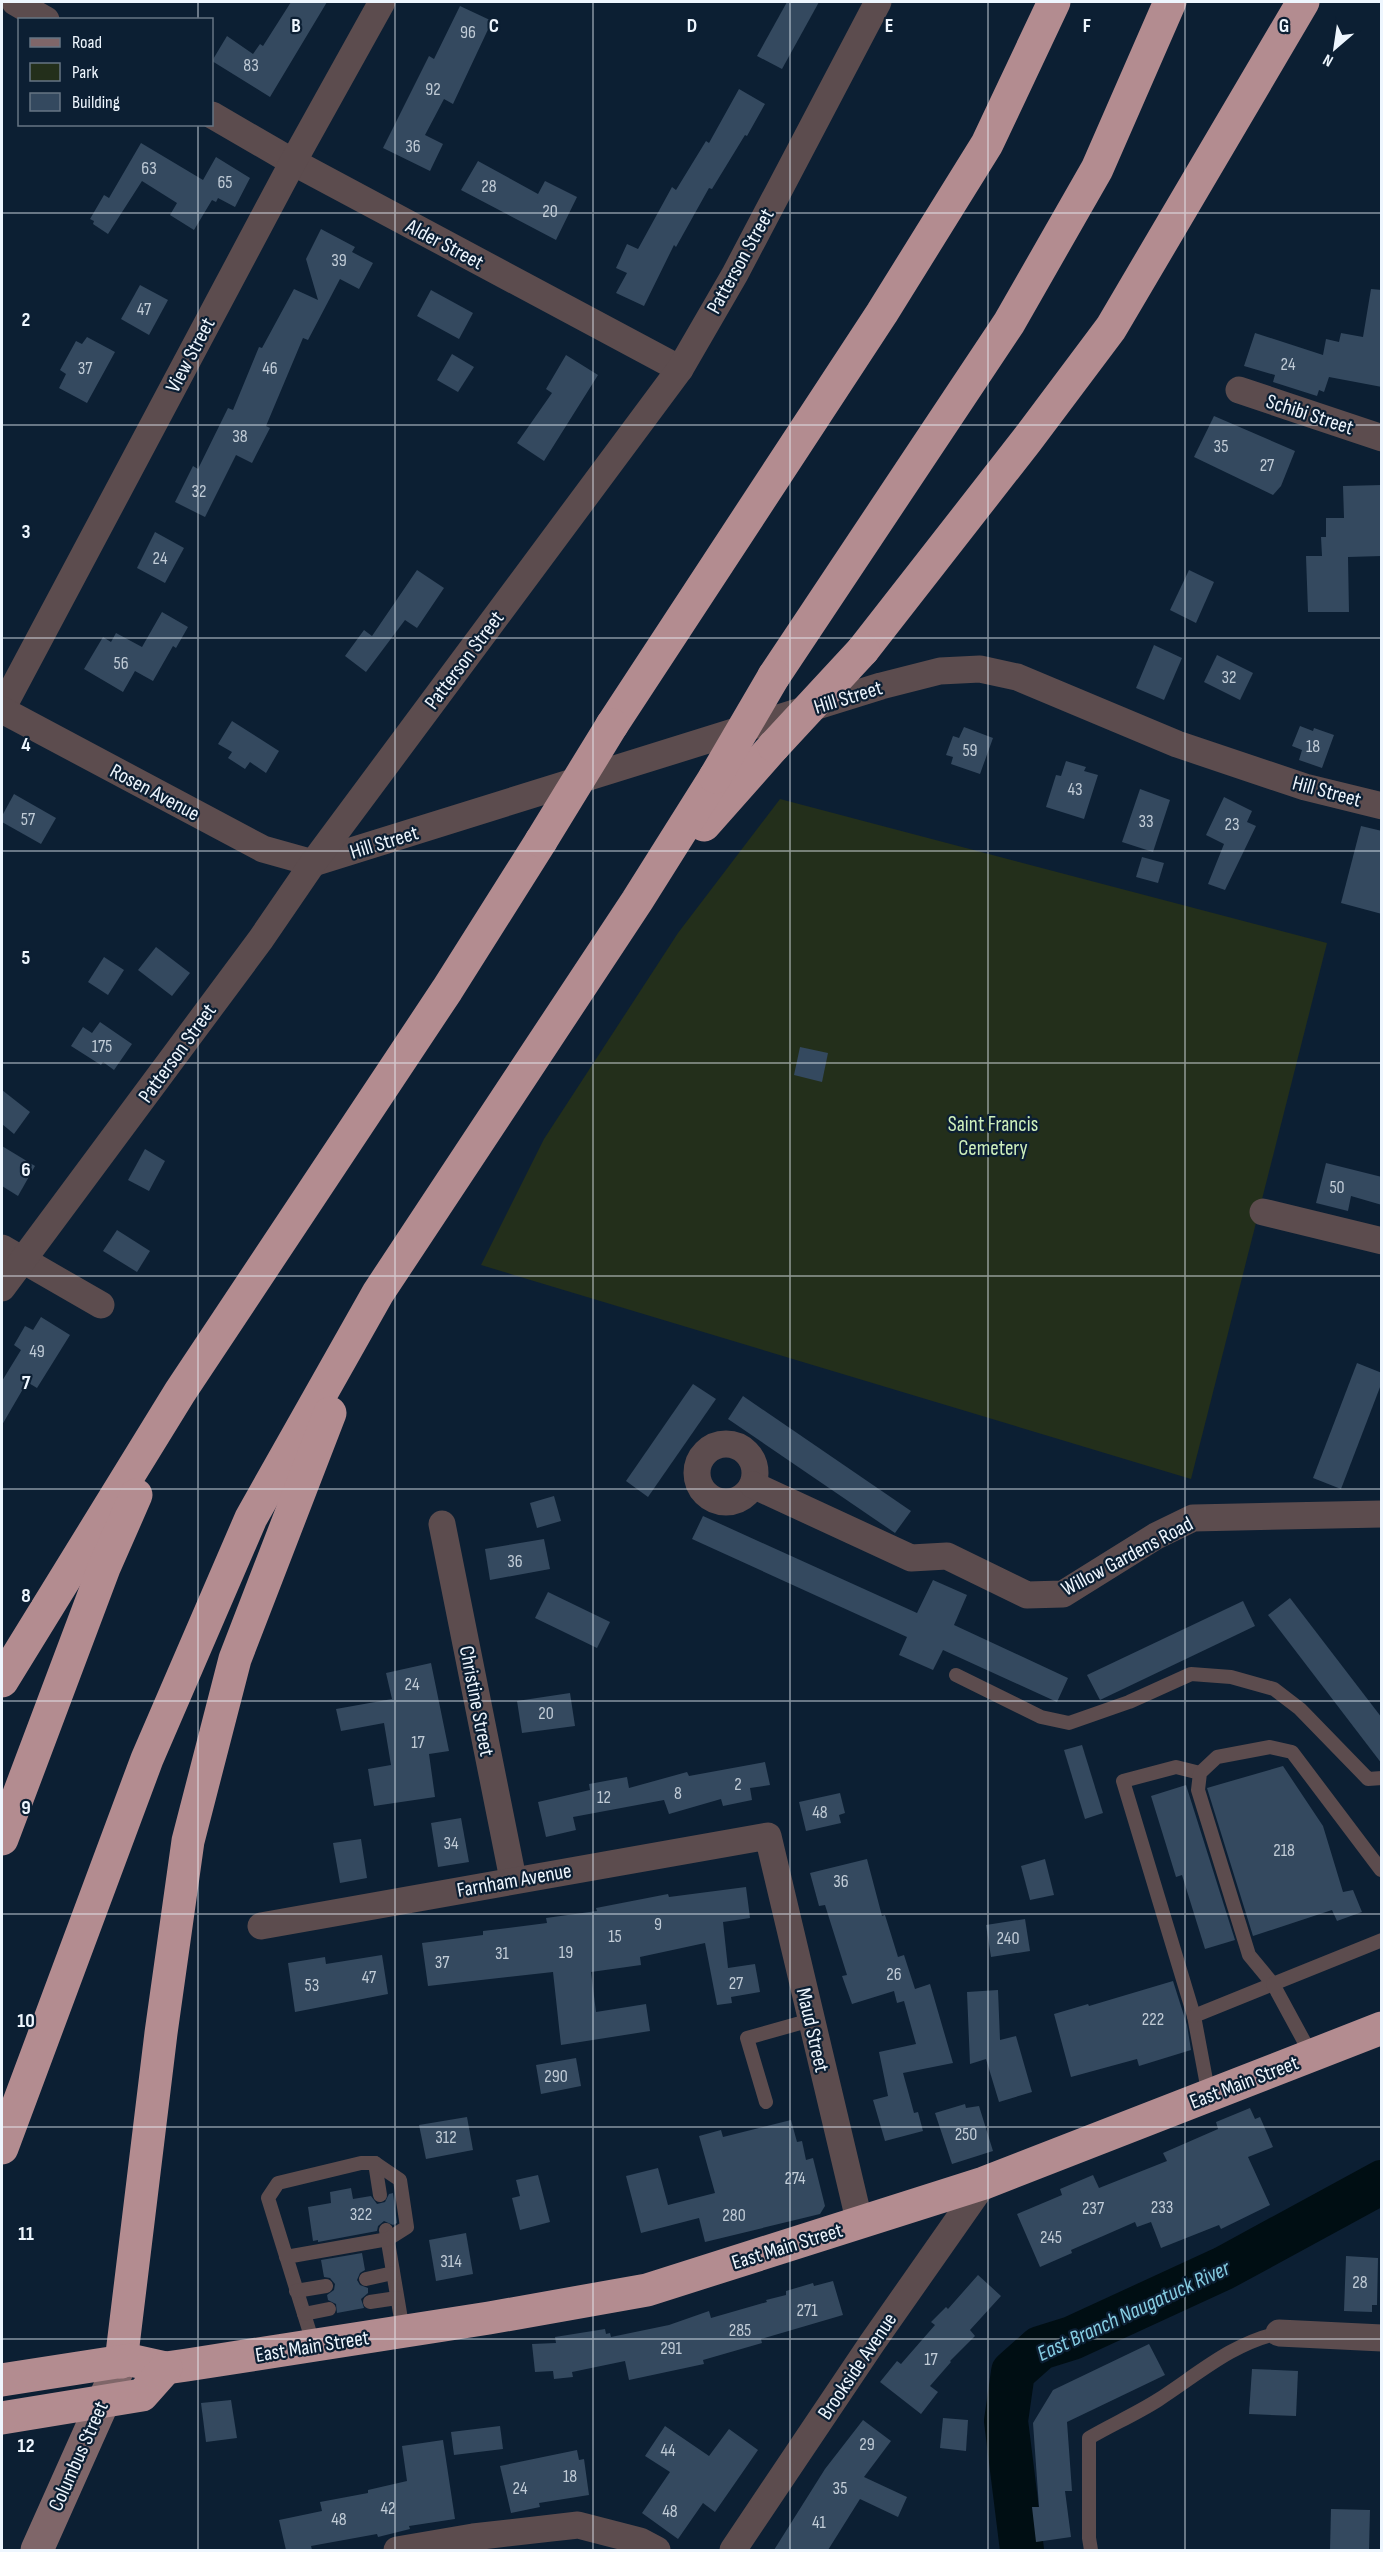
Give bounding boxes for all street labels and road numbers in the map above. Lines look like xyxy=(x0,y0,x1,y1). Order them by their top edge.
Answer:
street label: Patterson Street xyxy=(701,204,780,318)
street label: Alder Street xyxy=(401,213,488,275)
street label: View Street xyxy=(160,314,221,397)
street label: Schibi Street xyxy=(1263,389,1357,440)
street label: Patterson Street xyxy=(419,606,509,714)
street label: Hill Street xyxy=(811,675,885,720)
street label: Rosen Avenue xyxy=(106,758,204,826)
street label: Hill Street xyxy=(1290,770,1364,813)
street label: Hill Street xyxy=(347,820,421,865)
street label: Patterson Street xyxy=(133,999,222,1108)
street label: Willow Gardens Road xyxy=(1057,1511,1197,1602)
street label: Christine Street xyxy=(454,1644,499,1758)
street label: Farnham Avenue xyxy=(455,1858,573,1903)
street label: Maud Street xyxy=(791,1986,834,2075)
street label: East Main Street xyxy=(1186,2050,1302,2115)
street label: East Main Street xyxy=(729,2218,846,2275)
street label: Brookside Avenue xyxy=(813,2308,902,2424)
street label: East Main Street xyxy=(253,2325,371,2368)
street label: Columbus Street xyxy=(43,2397,114,2515)

